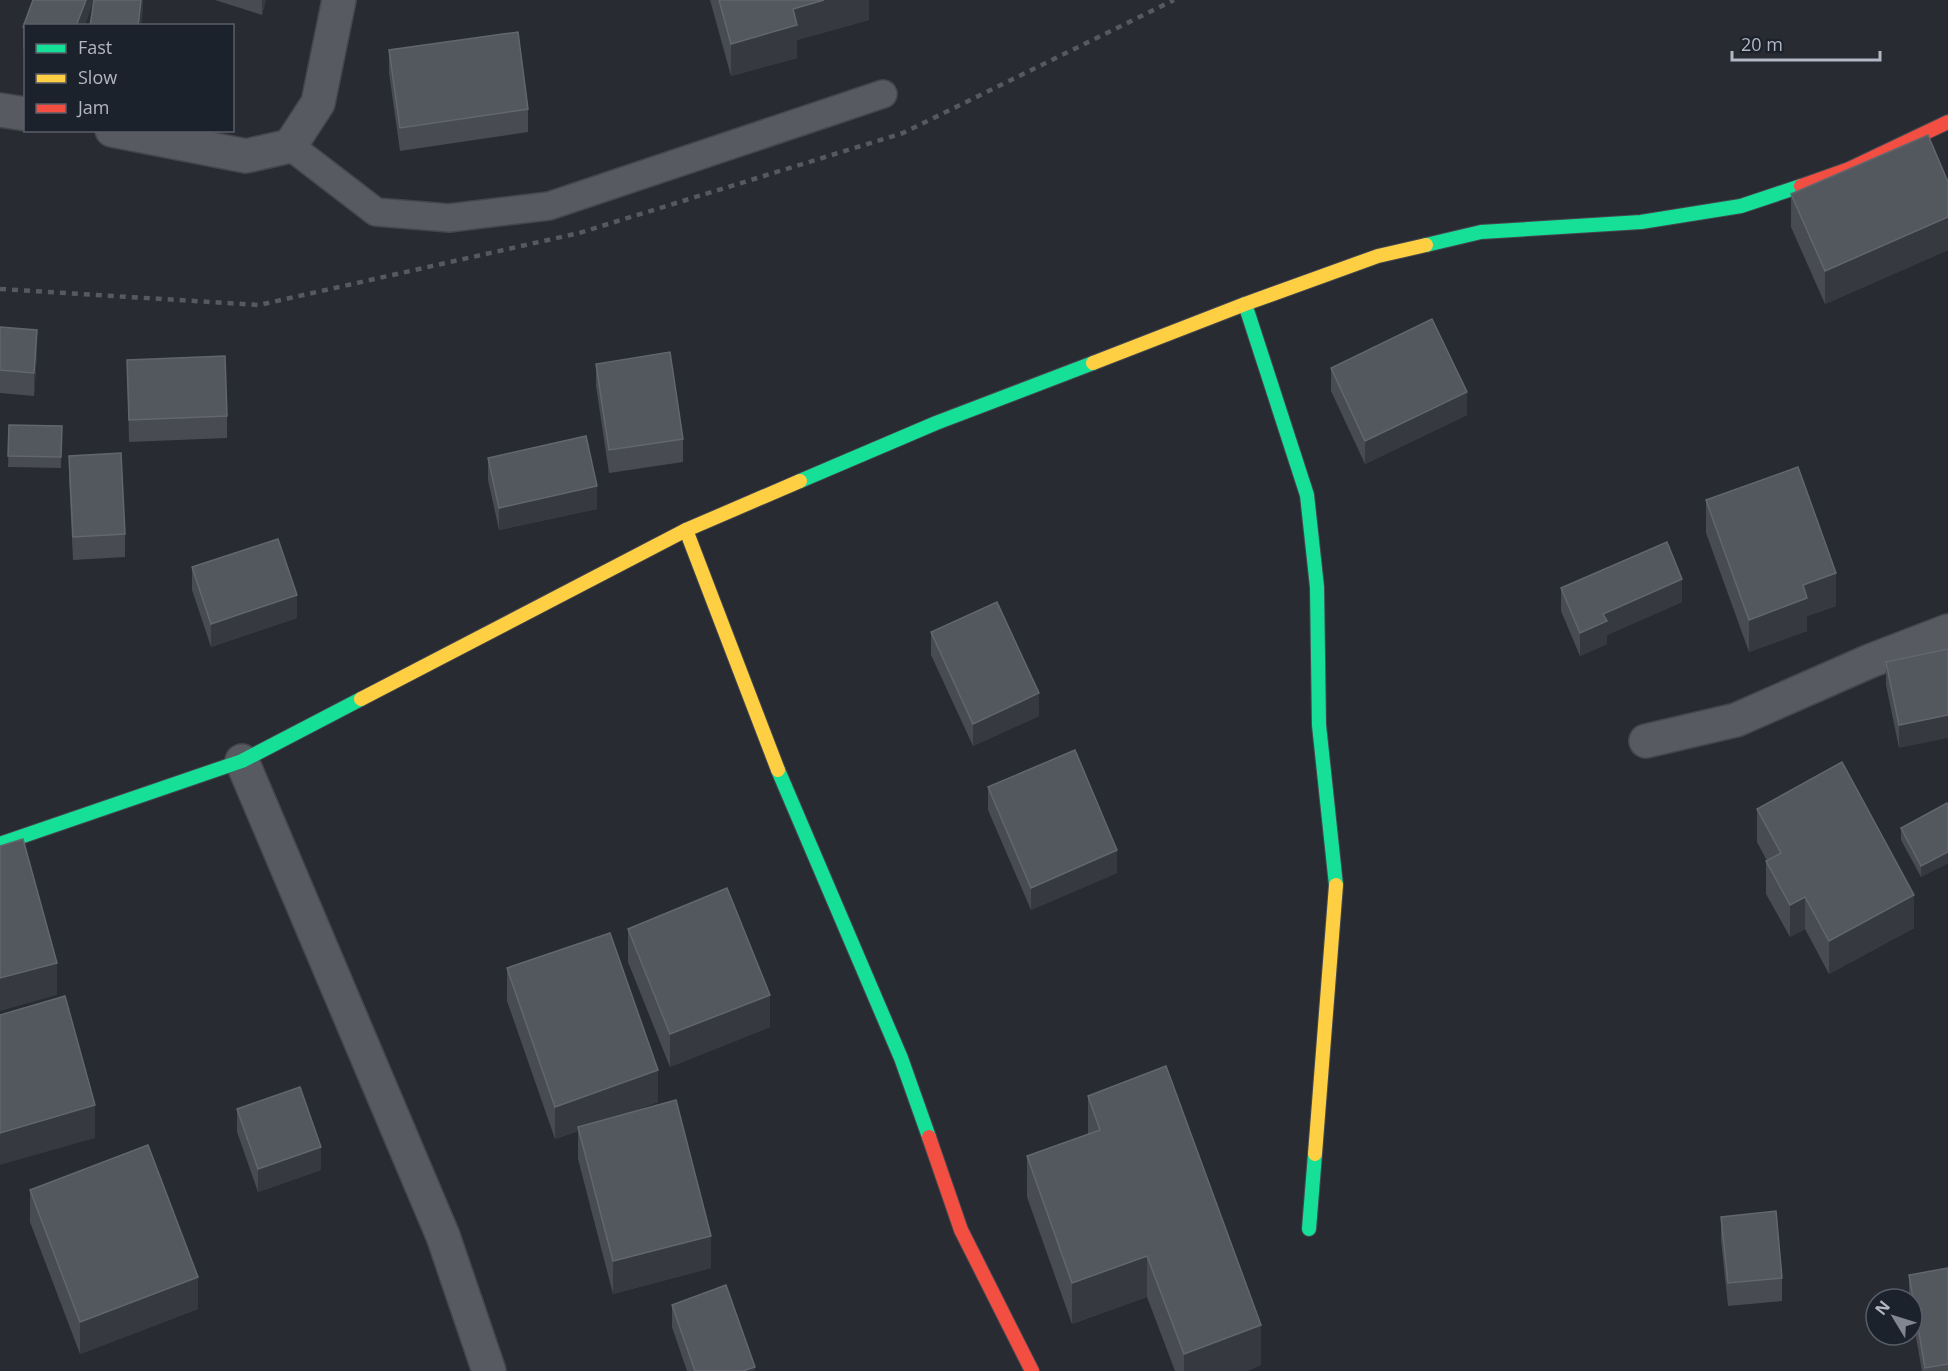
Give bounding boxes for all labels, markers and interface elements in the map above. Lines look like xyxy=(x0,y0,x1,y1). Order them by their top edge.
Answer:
legend xyxy=(24,24,234,132)
scale bar xyxy=(1732,24,1880,62)
text: 20 m xyxy=(1741,32,1783,56)
text: Fast xyxy=(78,35,112,59)
text: Slow xyxy=(78,65,117,89)
text: Jam xyxy=(76,95,110,119)
north arrow xyxy=(1864,1287,1924,1347)
text: N xyxy=(1870,1296,1895,1320)

